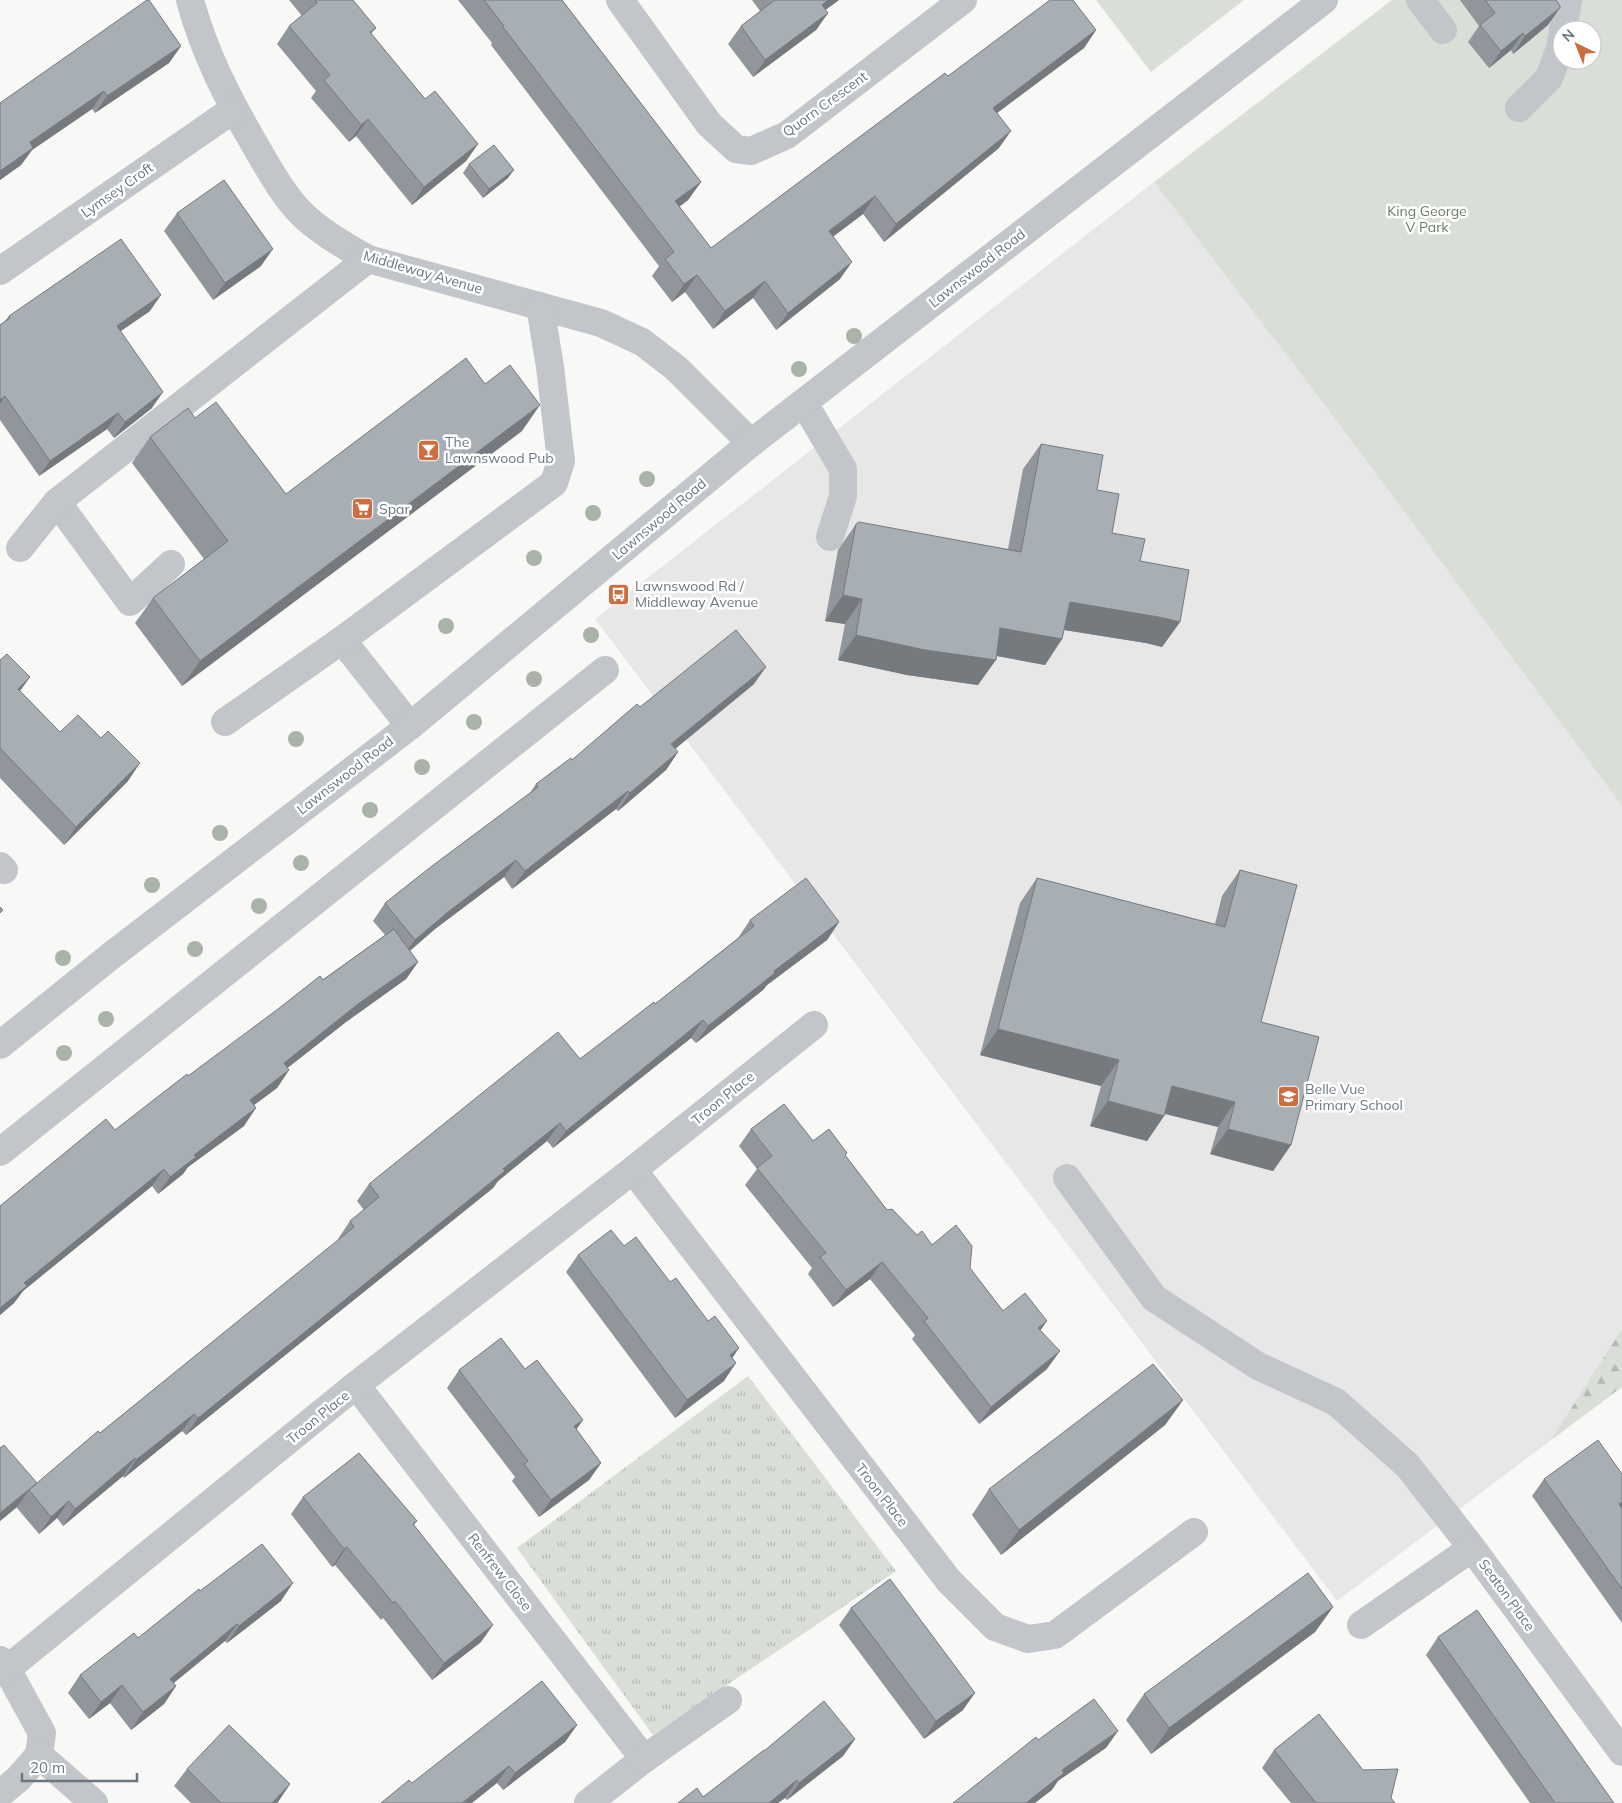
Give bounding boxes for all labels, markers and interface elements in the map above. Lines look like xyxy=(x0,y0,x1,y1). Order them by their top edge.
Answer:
north arrow xyxy=(1552,20,1602,70)
text: N xyxy=(1558,25,1578,46)
street label: Quorn Crescent xyxy=(779,67,871,141)
street label: Lymsey Croft xyxy=(77,158,157,221)
park label: King George V Park xyxy=(1387,202,1467,236)
street label: Lawnswood Road xyxy=(925,225,1029,311)
street label: Middleway Avenue xyxy=(361,246,485,298)
place label: The Lawnswood Pub xyxy=(445,433,554,467)
bar icon: The Lawnswood Pub xyxy=(417,438,441,462)
street label: Lawnswood Road xyxy=(608,474,710,564)
supermarket icon: Spar xyxy=(351,497,375,521)
place label: Spar xyxy=(379,500,411,518)
place label: Lawnswood Rd / Middleway Avenue xyxy=(635,577,758,611)
bus stop icon: Lawnswood Rd / Middleway Avenue xyxy=(607,582,631,606)
street label: Lawnswood Road xyxy=(293,732,397,818)
street label: Troon Place xyxy=(688,1067,758,1129)
place label: Belle Vue Primary School xyxy=(1305,1080,1403,1114)
school or university icon: Belle Vue Primary School xyxy=(1277,1085,1301,1109)
street label: Troon Place xyxy=(283,1386,353,1448)
street label: Troon Place xyxy=(852,1460,912,1530)
street label: Renfrew Close xyxy=(464,1529,536,1615)
street label: Seaton Place xyxy=(1475,1555,1539,1635)
scale bar xyxy=(22,1750,138,1782)
text: 20 m xyxy=(30,1758,65,1777)

